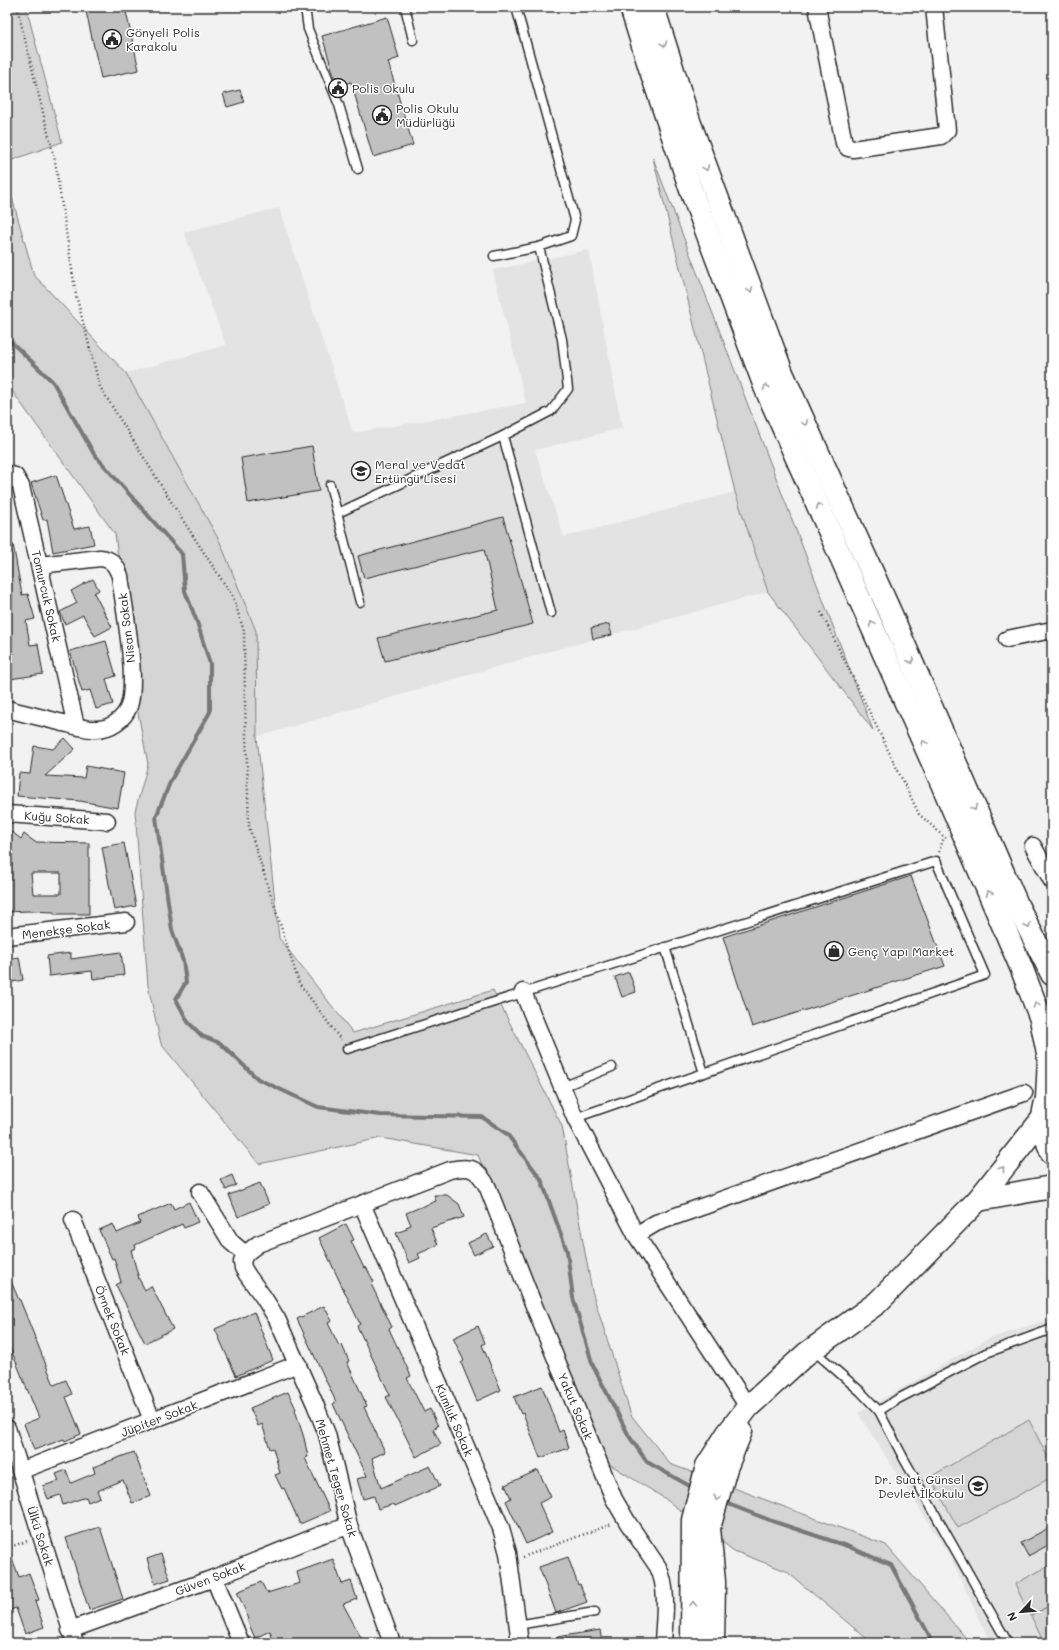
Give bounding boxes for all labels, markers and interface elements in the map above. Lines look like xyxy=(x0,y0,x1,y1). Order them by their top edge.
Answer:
place label: Gönyeli Polis Karakolu xyxy=(126,24,200,54)
public building icon: Gönyeli Polis Karakolu xyxy=(101,28,123,50)
one-way arrow xyxy=(659,41,668,48)
public building icon: Polis Okulu xyxy=(327,77,349,99)
place label: Polis Okulu xyxy=(352,80,415,96)
place label: Polis Okulu Müdürlüğü xyxy=(396,100,459,130)
public building icon: Polis Okulu Müdürlüğü xyxy=(371,104,393,126)
one-way arrow xyxy=(701,164,709,171)
one-way arrow xyxy=(746,286,754,293)
one-way arrow xyxy=(762,384,770,391)
one-way arrow xyxy=(800,419,808,426)
place label: Meral ve Vedat Ertüngü Lisesi xyxy=(375,456,465,486)
school or university icon: Meral ve Vedat Ertüngü Lisesi xyxy=(350,460,372,482)
one-way arrow xyxy=(816,502,824,510)
street label: Tomurcuk Sokak xyxy=(29,548,65,644)
street label: Nisan Sokak xyxy=(114,592,138,664)
one-way arrow xyxy=(869,621,877,629)
one-way arrow xyxy=(907,657,915,664)
one-way arrow xyxy=(921,740,929,747)
one-way arrow xyxy=(970,804,978,811)
street label: Kuğu Sokak xyxy=(24,807,90,827)
one-way arrow xyxy=(986,889,994,897)
street label: Menekşe Sokak xyxy=(21,916,111,942)
one-way arrow xyxy=(1023,922,1031,930)
shop icon: Genç Yapı Market xyxy=(823,940,845,962)
place label: Genç Yapı Market xyxy=(848,943,954,959)
one-way arrow xyxy=(1032,1002,1040,1009)
one-way arrow xyxy=(998,1167,1005,1174)
street label: Örnek Sokak xyxy=(92,1283,134,1357)
street label: Yakut Sokak xyxy=(555,1370,597,1442)
street label: Kumluk Sokak xyxy=(433,1381,477,1459)
street label: Jüpiter Sokak xyxy=(118,1396,200,1440)
street label: Mehmet Teger Sokak xyxy=(312,1417,362,1539)
place label: Dr. Suat Günsel Devlet İlkokulu xyxy=(874,1471,964,1501)
school or university icon: Dr. Suat Günsel Devlet İlkokulu xyxy=(967,1475,989,1497)
one-way arrow xyxy=(714,1495,722,1501)
street label: Ülkü Sokak xyxy=(24,1504,58,1568)
street label: Güven Sokak xyxy=(173,1557,247,1599)
north arrow xyxy=(1001,1592,1041,1632)
one-way arrow xyxy=(688,1601,697,1607)
text: N xyxy=(1003,1610,1020,1624)

